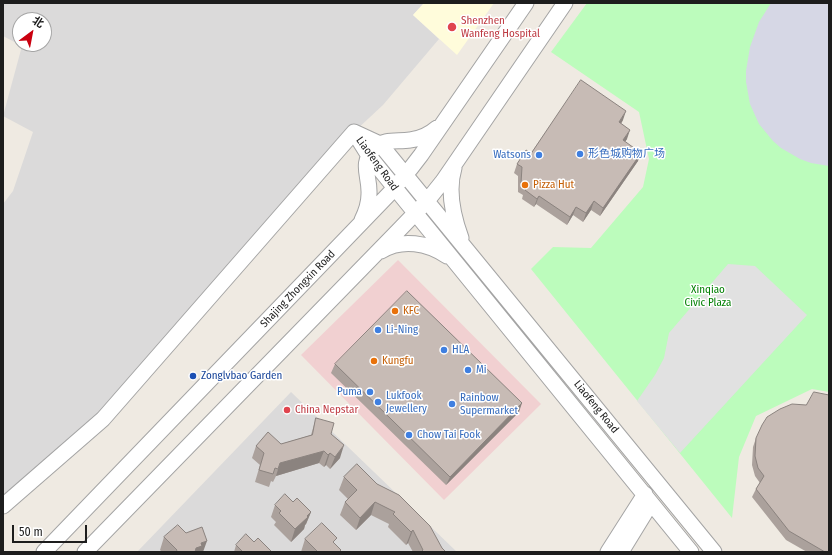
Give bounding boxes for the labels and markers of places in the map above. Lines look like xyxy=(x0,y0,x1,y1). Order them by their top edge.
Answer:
place label: Shenzhen Wanfeng Hospital xyxy=(461,14,540,40)
marker: Shenzhen Wanfeng Hospital xyxy=(446,21,458,33)
place label: 形色城购物广场 xyxy=(588,147,665,161)
place label: Watsons xyxy=(493,148,531,162)
marker: 形色城购物广场 xyxy=(575,149,585,159)
marker: Watsons xyxy=(534,150,544,160)
place label: Pizza Hut xyxy=(533,178,574,192)
marker: Pizza Hut xyxy=(520,180,530,190)
place label: KFC xyxy=(403,304,419,318)
marker: KFC xyxy=(390,306,400,316)
place label: Li-Ning xyxy=(386,323,418,337)
marker: Li-Ning xyxy=(373,325,383,335)
place label: HLA xyxy=(452,343,469,357)
marker: HLA xyxy=(439,345,449,355)
place label: Kungfu xyxy=(382,354,414,368)
marker: Kungfu xyxy=(369,356,379,366)
place label: Mi xyxy=(476,363,487,377)
marker: Mi xyxy=(463,365,473,375)
place label: Zonglvbao Garden xyxy=(201,369,282,383)
marker: Zonglvbao Garden xyxy=(188,371,198,381)
place label: Puma xyxy=(337,385,362,399)
marker: Puma xyxy=(365,387,375,397)
place label: Lukfook Jewellery xyxy=(386,389,427,415)
place label: Rainbow Supermarket xyxy=(460,391,518,417)
marker: Lukfook Jewellery xyxy=(373,397,383,407)
marker: Rainbow Supermarket xyxy=(447,399,457,409)
place label: China Nepstar xyxy=(295,403,358,417)
marker: China Nepstar xyxy=(282,405,292,415)
place label: Chow Tai Fook xyxy=(417,428,480,442)
marker: Chow Tai Fook xyxy=(404,430,414,440)

